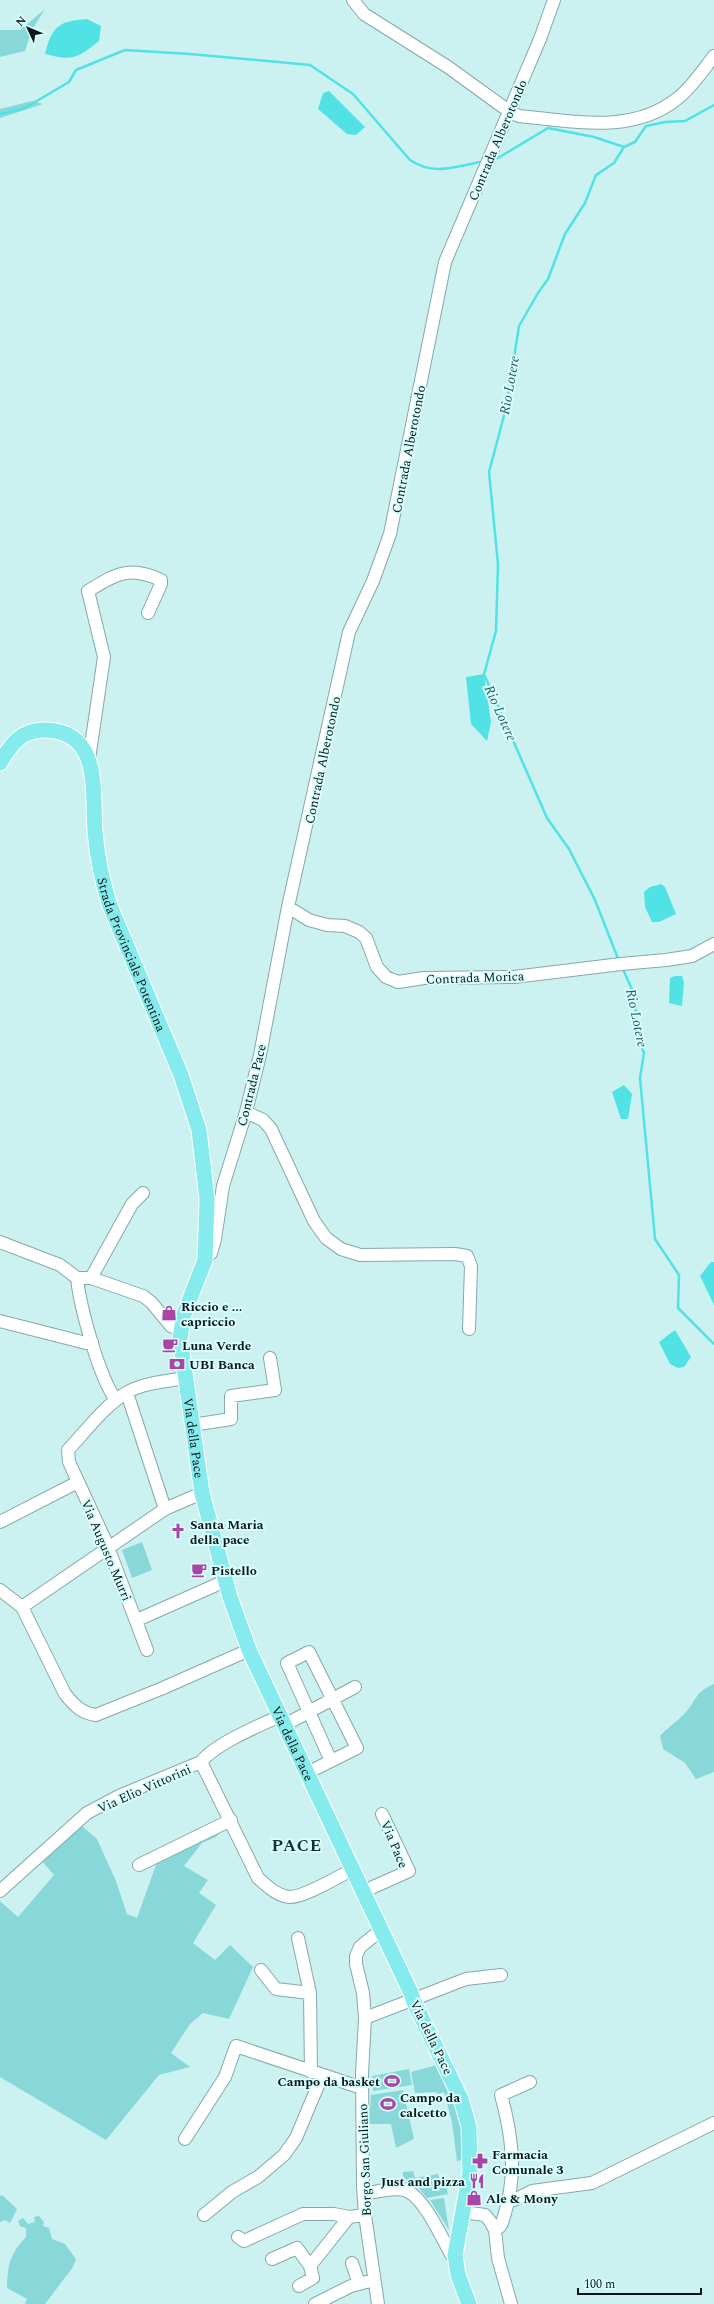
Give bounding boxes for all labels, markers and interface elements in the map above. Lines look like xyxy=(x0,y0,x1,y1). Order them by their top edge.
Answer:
north arrow xyxy=(8,8,48,48)
text: N xyxy=(12,12,30,31)
street label: Contrada Alberotondo xyxy=(463,77,533,204)
water label: Rio Lotere xyxy=(494,354,525,416)
street label: Contrada Alberotondo xyxy=(387,383,431,515)
water label: Rio Lotere xyxy=(479,682,522,745)
street label: Contrada Alberotondo xyxy=(300,695,346,826)
street label: Strada Provinciale Potentina xyxy=(91,875,171,1035)
street label: Contrada Morica xyxy=(425,966,525,990)
water label: Rio Lotere xyxy=(620,987,653,1049)
street label: Contrada Pace xyxy=(232,1042,272,1129)
place label: Riccio e ... capriccio xyxy=(181,1297,242,1332)
shop icon: Riccio e ... capriccio xyxy=(160,1304,178,1322)
cafe icon: Luna Verde xyxy=(161,1336,179,1354)
place label: Luna Verde xyxy=(182,1336,251,1356)
bank icon: UBI Banca xyxy=(168,1355,186,1373)
place label: UBI Banca xyxy=(189,1355,255,1375)
street label: Via della Pace xyxy=(178,1396,209,1480)
street label: Via Augusto Murri xyxy=(76,1496,137,1604)
place label: Santa Maria della pace xyxy=(190,1515,264,1550)
church icon: Santa Maria della pace xyxy=(169,1522,187,1540)
cafe icon: Pistello xyxy=(190,1561,208,1579)
place label: Pistello xyxy=(211,1561,257,1581)
street label: Via della Pace xyxy=(266,1703,319,1785)
street label: Via Elio Vittorini xyxy=(94,1759,194,1819)
street label: Via Pace xyxy=(375,1817,413,1871)
district label: PACE xyxy=(272,1833,322,1859)
street label: Via della Pace xyxy=(404,1997,458,2078)
place label: Campo da basket xyxy=(278,2072,380,2092)
sports icon: Campo da basket xyxy=(383,2072,401,2090)
place label: Campo da calcetto xyxy=(400,2088,460,2123)
sports icon: Campo da calcetto xyxy=(379,2095,397,2113)
street label: Borgo San Giuliano xyxy=(353,2103,377,2217)
place label: Farmacia Comunale 3 xyxy=(492,2145,564,2180)
pharmacy icon: Farmacia Comunale 3 xyxy=(471,2152,489,2170)
place label: Just and pizza xyxy=(381,2172,465,2192)
restaurant icon: Just and pizza xyxy=(468,2172,486,2190)
shop icon: Ale & Mony xyxy=(465,2189,483,2207)
place label: Ale & Mony xyxy=(486,2189,558,2209)
scale bar xyxy=(578,2270,701,2296)
text: 100 m xyxy=(584,2275,615,2294)

